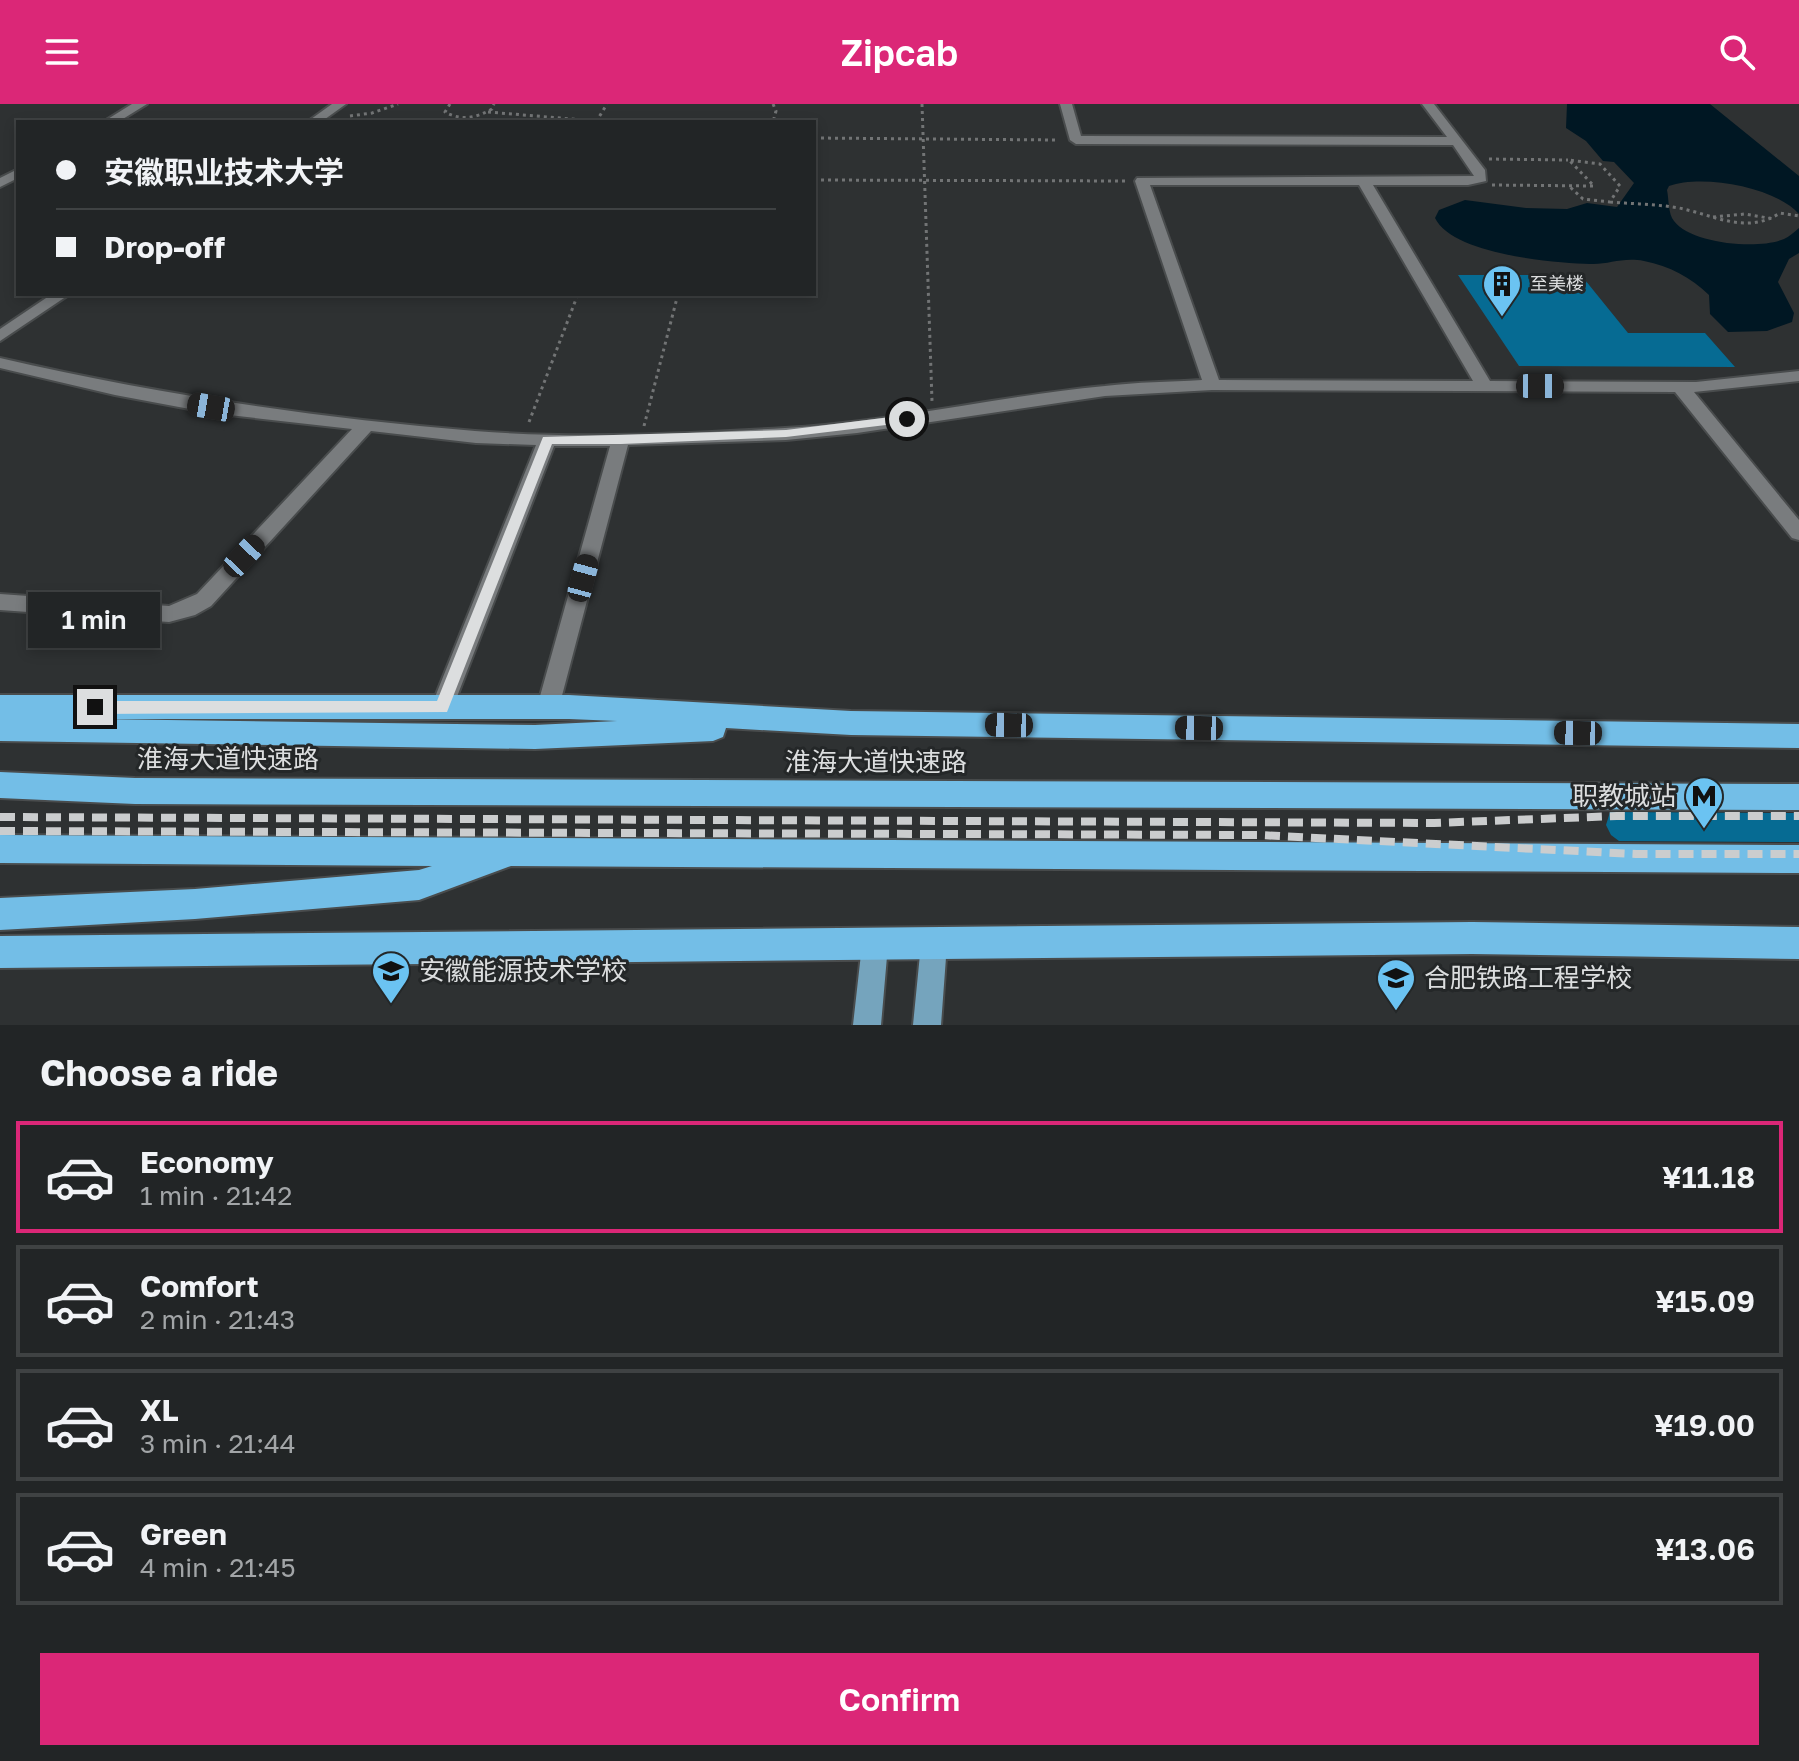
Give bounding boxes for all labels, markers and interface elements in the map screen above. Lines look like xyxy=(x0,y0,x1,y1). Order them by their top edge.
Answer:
icon: menu xyxy=(40,30,84,74)
icon: search xyxy=(1715,30,1759,74)
text: Zipcab xyxy=(841,31,958,74)
text: 安徽职业技术大学 xyxy=(104,154,344,190)
text: Drop-off xyxy=(104,229,225,265)
building icon: 至美楼 xyxy=(1481,263,1523,318)
place label: 至美楼 xyxy=(1530,272,1584,294)
car xyxy=(1516,374,1564,398)
car xyxy=(185,391,237,423)
route start xyxy=(889,401,925,437)
car xyxy=(219,530,269,582)
car xyxy=(565,552,601,604)
callout: 1 min xyxy=(29,591,161,647)
text: 1 min xyxy=(61,604,127,635)
route end xyxy=(77,689,113,725)
car xyxy=(985,713,1033,737)
car xyxy=(1175,716,1223,740)
car xyxy=(1554,721,1602,745)
street label: 淮海大道快速路 xyxy=(137,743,319,774)
street label: 淮海大道快速路 xyxy=(785,746,967,777)
metro station icon: 职教城站 xyxy=(1683,775,1725,830)
place label: 职教城站 xyxy=(1572,780,1676,811)
school or university icon: 安徽能源技术学校 xyxy=(370,950,412,1005)
place label: 安徽能源技术学校 xyxy=(419,955,627,986)
school or university icon: 合肥铁路工程学校 xyxy=(1375,957,1417,1012)
place label: 合肥铁路工程学校 xyxy=(1424,962,1632,993)
text: Choose a ride xyxy=(40,1051,278,1094)
icon: car xyxy=(44,1141,116,1213)
text: Economy xyxy=(140,1144,274,1180)
text: ¥11.18 xyxy=(1662,1159,1755,1195)
text: 1 min · 21:42 xyxy=(140,1180,292,1211)
icon: car xyxy=(44,1265,116,1337)
text: Comfort xyxy=(140,1268,259,1304)
text: ¥15.09 xyxy=(1655,1283,1755,1319)
text: 2 min · 21:43 xyxy=(140,1304,295,1335)
icon: car xyxy=(44,1389,116,1461)
text: XL xyxy=(140,1392,179,1428)
text: ¥19.00 xyxy=(1654,1407,1755,1443)
text: 3 min · 21:44 xyxy=(140,1428,296,1459)
icon: car xyxy=(44,1513,116,1585)
text: Green xyxy=(140,1516,227,1552)
text: ¥13.06 xyxy=(1655,1531,1755,1567)
text: 4 min · 21:45 xyxy=(140,1552,296,1583)
button: Confirm xyxy=(40,1653,1759,1745)

